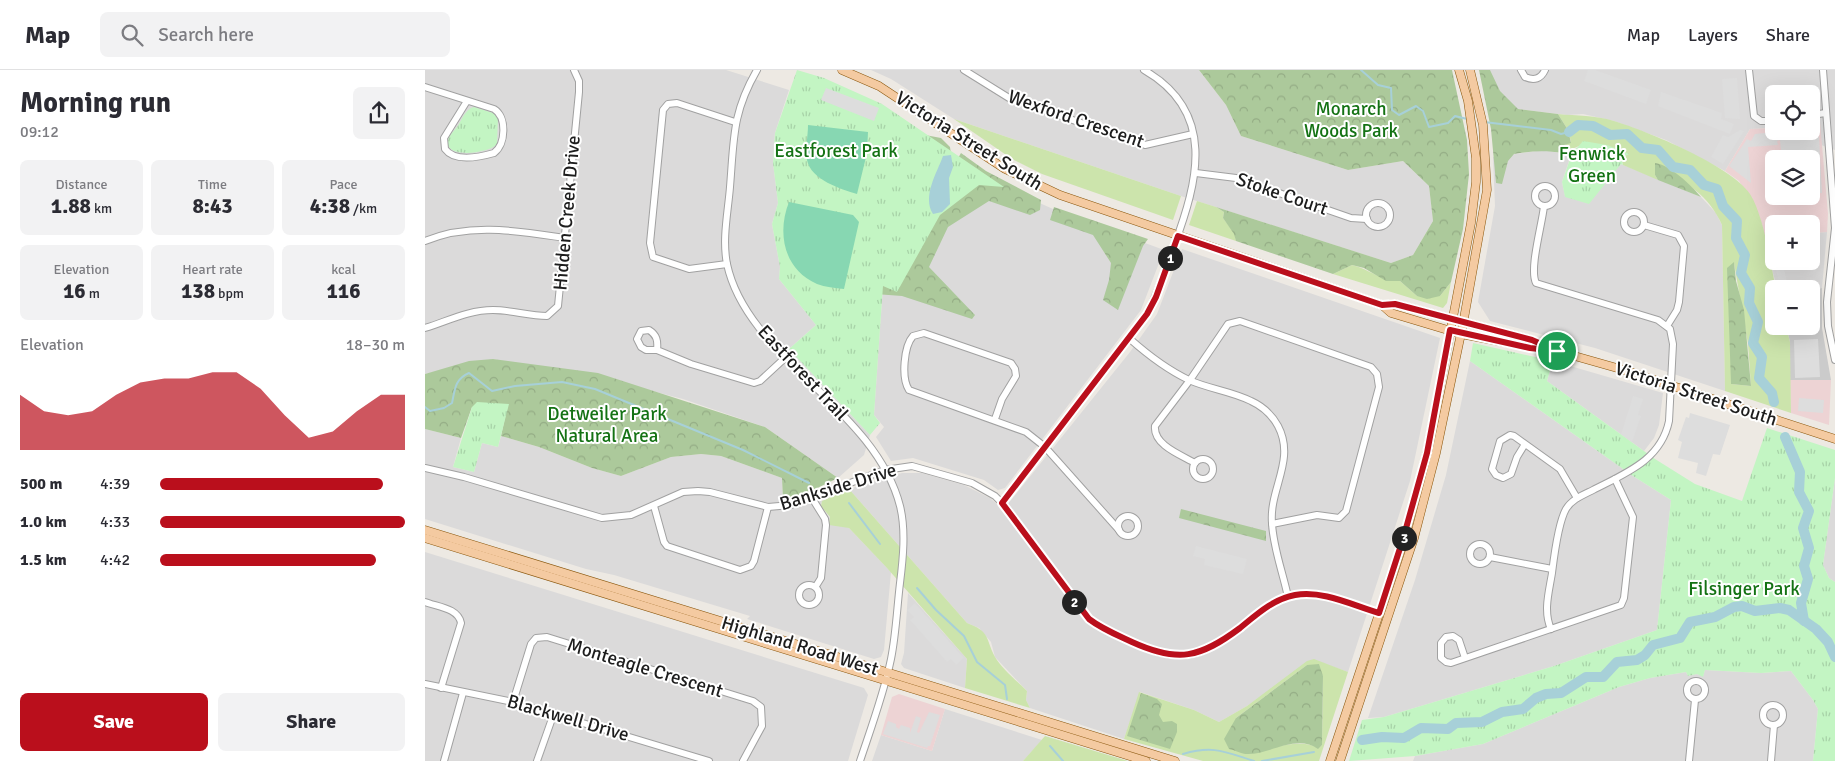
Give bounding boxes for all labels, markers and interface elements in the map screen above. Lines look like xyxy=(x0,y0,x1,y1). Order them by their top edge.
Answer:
search box xyxy=(100,12,450,57)
text: Map xyxy=(25,20,70,50)
icon: search xyxy=(118,21,146,49)
text: Search here xyxy=(158,23,254,47)
text: Map xyxy=(1627,24,1660,46)
text: Layers xyxy=(1688,24,1738,46)
text: Share xyxy=(1766,24,1810,46)
street label: Wexford Crescent xyxy=(1005,84,1147,154)
map controls xyxy=(1765,85,1820,335)
button: locate xyxy=(1765,85,1820,140)
text: Morning run xyxy=(20,86,171,120)
street label: Victoria Street South xyxy=(891,86,1047,196)
button: share xyxy=(353,87,405,139)
park label: Monarch Woods Park xyxy=(1304,97,1399,143)
text: 09:12 xyxy=(20,122,59,142)
street label: Hidden Creek Drive xyxy=(548,134,586,292)
park label: Eastforest Park xyxy=(774,139,898,163)
park label: Fenwick Green xyxy=(1559,142,1626,188)
button: layers xyxy=(1765,150,1820,205)
street label: Stoke Court xyxy=(1233,167,1331,221)
text: Distance xyxy=(55,176,108,193)
text: Time xyxy=(198,176,227,193)
text: Pace xyxy=(329,176,358,193)
text: 1.88 xyxy=(51,193,91,219)
text: 8:43 xyxy=(192,193,233,219)
text: 4:38 xyxy=(310,193,350,219)
text: km xyxy=(91,200,112,217)
text: /km xyxy=(350,200,377,217)
button: + xyxy=(1765,215,1820,270)
pin: 1 xyxy=(1157,246,1183,270)
text: 1 xyxy=(1167,250,1174,267)
text: Elevation xyxy=(54,261,109,278)
text: Heart rate xyxy=(182,261,243,278)
text: kcal xyxy=(331,261,356,278)
text: 16 xyxy=(63,278,86,304)
text: 138 xyxy=(181,278,215,304)
text: 116 xyxy=(326,278,361,304)
button: − xyxy=(1765,280,1820,335)
text: m xyxy=(86,285,100,302)
text: bpm xyxy=(215,285,244,302)
street label: Eastforest Trail xyxy=(752,320,854,426)
pin xyxy=(1536,330,1578,372)
text: Elevation xyxy=(20,335,84,355)
text: 18–30 m xyxy=(346,335,405,355)
icon: arrive xyxy=(1543,337,1571,365)
street label: Victoria Street South xyxy=(1612,356,1780,432)
park label: Detweiler Park Natural Area xyxy=(547,402,667,448)
street label: Bankside Drive xyxy=(777,458,899,516)
text: 500 m xyxy=(20,474,62,494)
text: 4:39 xyxy=(100,474,130,494)
text: 1.0 km xyxy=(20,512,67,532)
text: 4:33 xyxy=(100,512,130,532)
pin: 3 xyxy=(1391,526,1417,550)
text: 3 xyxy=(1401,530,1408,547)
text: 1.5 km xyxy=(20,550,67,570)
text: 4:42 xyxy=(100,550,130,570)
park label: Filsinger Park xyxy=(1688,577,1800,601)
pin: 2 xyxy=(1061,590,1087,614)
text: 2 xyxy=(1071,594,1078,611)
street label: Highland Road West xyxy=(719,611,882,681)
street label: Monteagle Crescent xyxy=(564,633,726,703)
street label: Blackwell Drive xyxy=(504,689,632,747)
button: Save xyxy=(20,693,208,751)
button: Share xyxy=(218,693,405,751)

